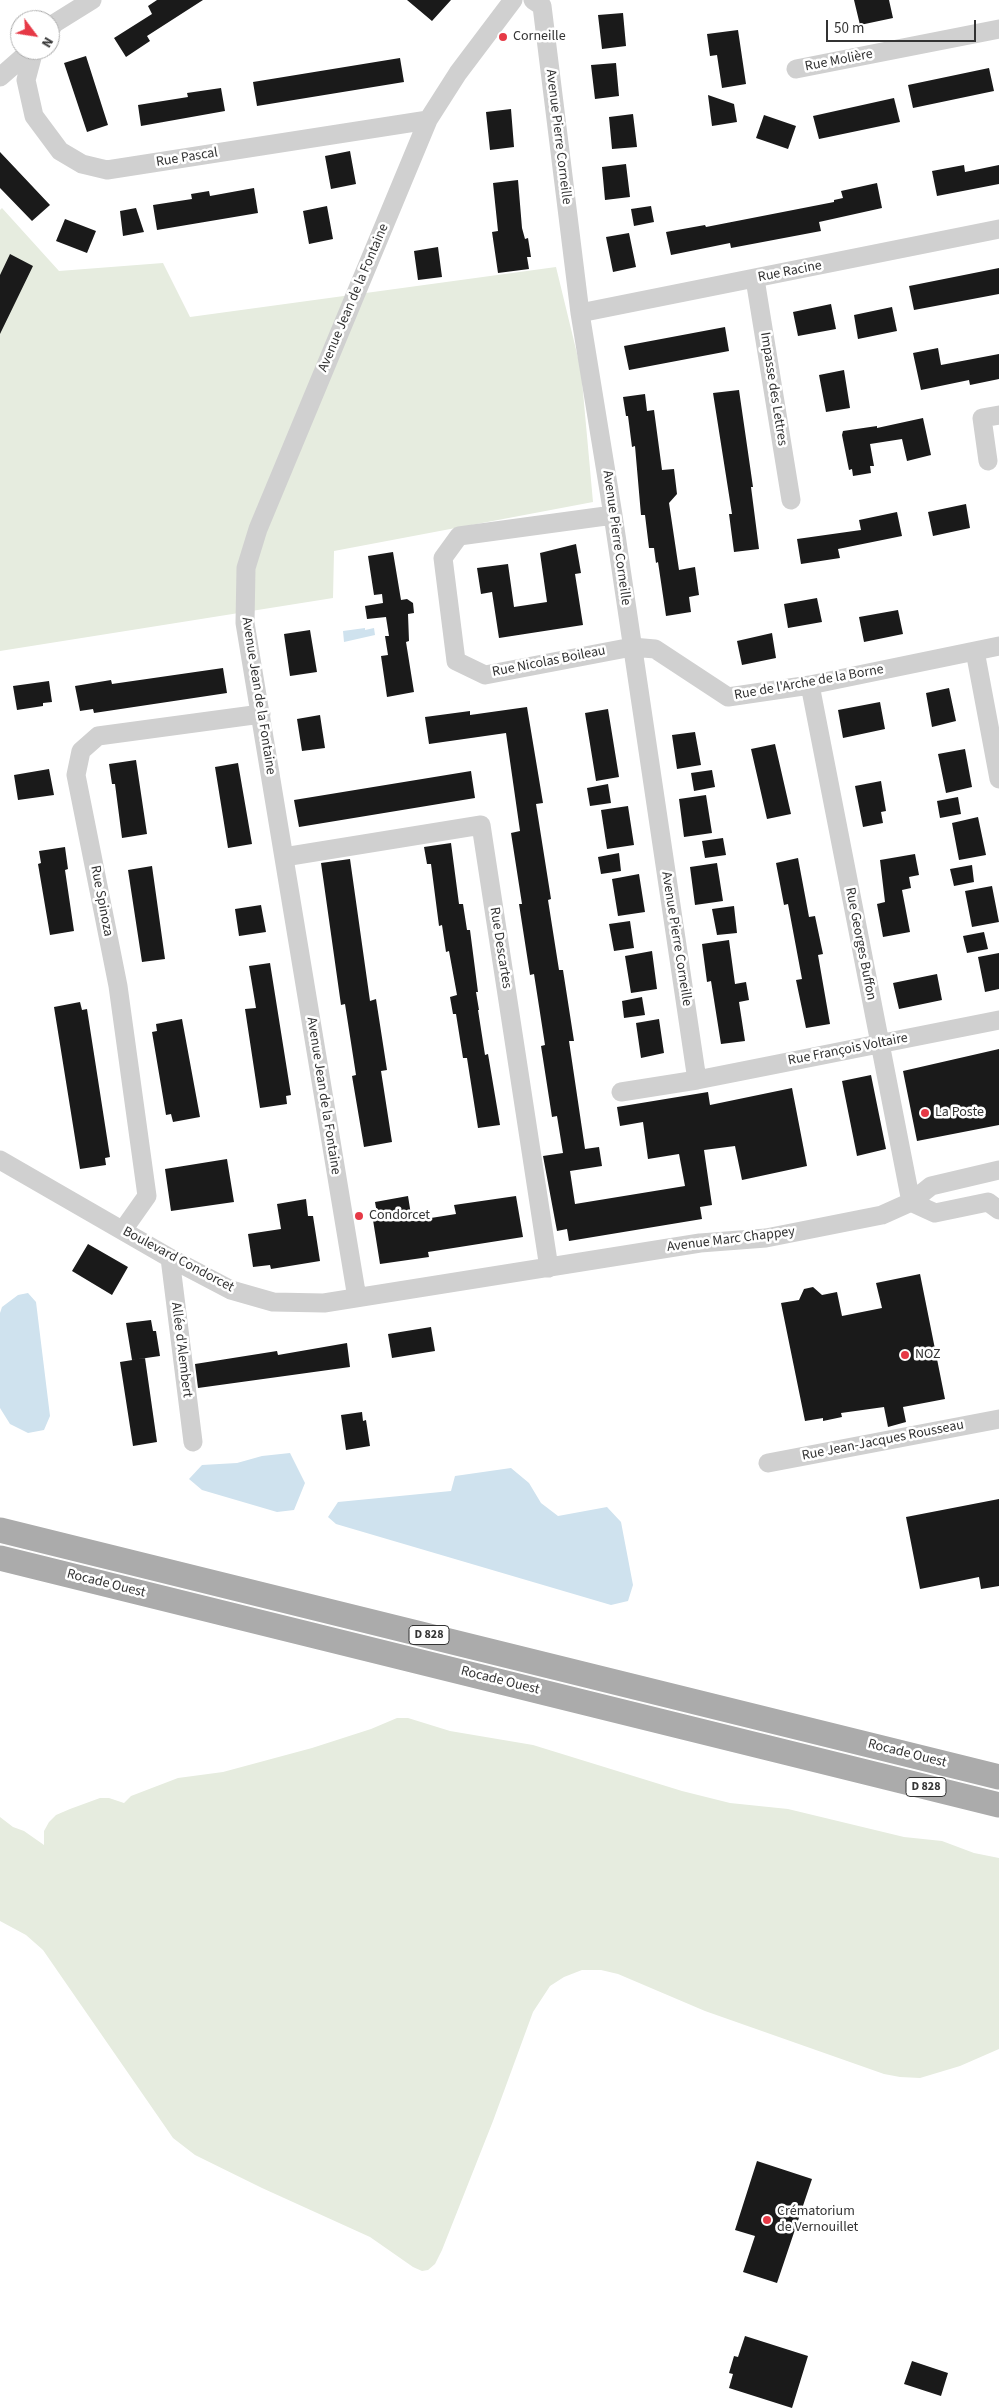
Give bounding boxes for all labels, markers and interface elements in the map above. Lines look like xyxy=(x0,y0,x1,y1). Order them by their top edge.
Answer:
north arrow xyxy=(10,10,60,60)
scale bar xyxy=(829,10,979,42)
text: 50 m xyxy=(834,18,864,39)
place label: Corneille xyxy=(513,29,566,45)
marker: Corneille xyxy=(497,31,509,43)
text: N xyxy=(36,33,58,51)
street label: Rue Molière xyxy=(804,46,874,76)
street label: Avenue Pierre Corneille xyxy=(541,68,575,206)
street label: Rue Pascal xyxy=(155,145,219,171)
street label: Avenue Jean de la Fontaine xyxy=(315,221,393,375)
street label: Rue Racine xyxy=(757,258,823,286)
street label: Impasse des Lettres xyxy=(756,331,790,447)
street label: Avenue Pierre Corneille xyxy=(598,469,634,607)
street label: Avenue Jean de la Fontaine xyxy=(237,616,279,776)
street label: Rue Nicolas Boileau xyxy=(491,643,607,681)
street label: Rue de l'Arche de la Borne xyxy=(733,662,885,704)
street label: Rue Spinoza xyxy=(86,864,116,938)
street label: Avenue Pierre Corneille xyxy=(657,870,695,1008)
street label: Rue Georges Buffon xyxy=(841,886,879,1002)
street label: Rue Descartes xyxy=(485,906,515,990)
street label: Avenue Jean de la Fontaine xyxy=(302,1016,344,1176)
street label: Rue François Voltaire xyxy=(787,1030,909,1070)
place label: La Poste xyxy=(935,1105,984,1121)
marker: La Poste xyxy=(919,1107,931,1119)
place label: Condorcet xyxy=(369,1208,430,1224)
marker: Condorcet xyxy=(353,1210,365,1222)
street label: Boulevard Condorcet xyxy=(120,1224,236,1296)
street label: Avenue Marc Chappey xyxy=(666,1224,796,1256)
street label: Allée d'Alembert xyxy=(167,1301,195,1399)
place label: NOZ xyxy=(915,1347,941,1363)
marker: NOZ xyxy=(899,1349,911,1361)
street label: Rue Jean-Jacques Rousseau xyxy=(801,1417,965,1465)
street label: Rocade Ouest xyxy=(65,1566,147,1602)
road number: D 828 xyxy=(409,1626,449,1644)
street label: Rocade Ouest xyxy=(459,1663,541,1699)
street label: Rocade Ouest xyxy=(866,1736,948,1772)
road number: D 828 xyxy=(906,1778,946,1796)
place label: Crématorium de Vernouillet xyxy=(777,2204,858,2236)
marker: Crématorium de Vernouillet xyxy=(761,2214,773,2226)

